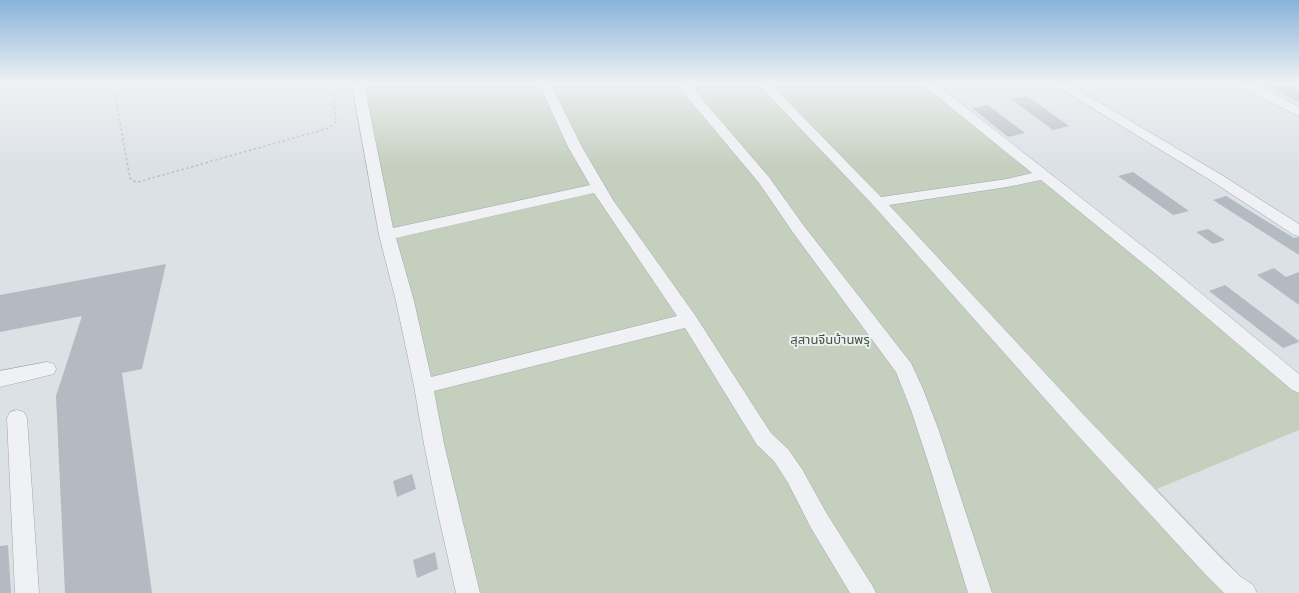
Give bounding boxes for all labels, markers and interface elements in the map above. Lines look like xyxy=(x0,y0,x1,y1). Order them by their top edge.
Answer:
park label: สุสานจีนบ้านพรุ xyxy=(790,330,870,348)

